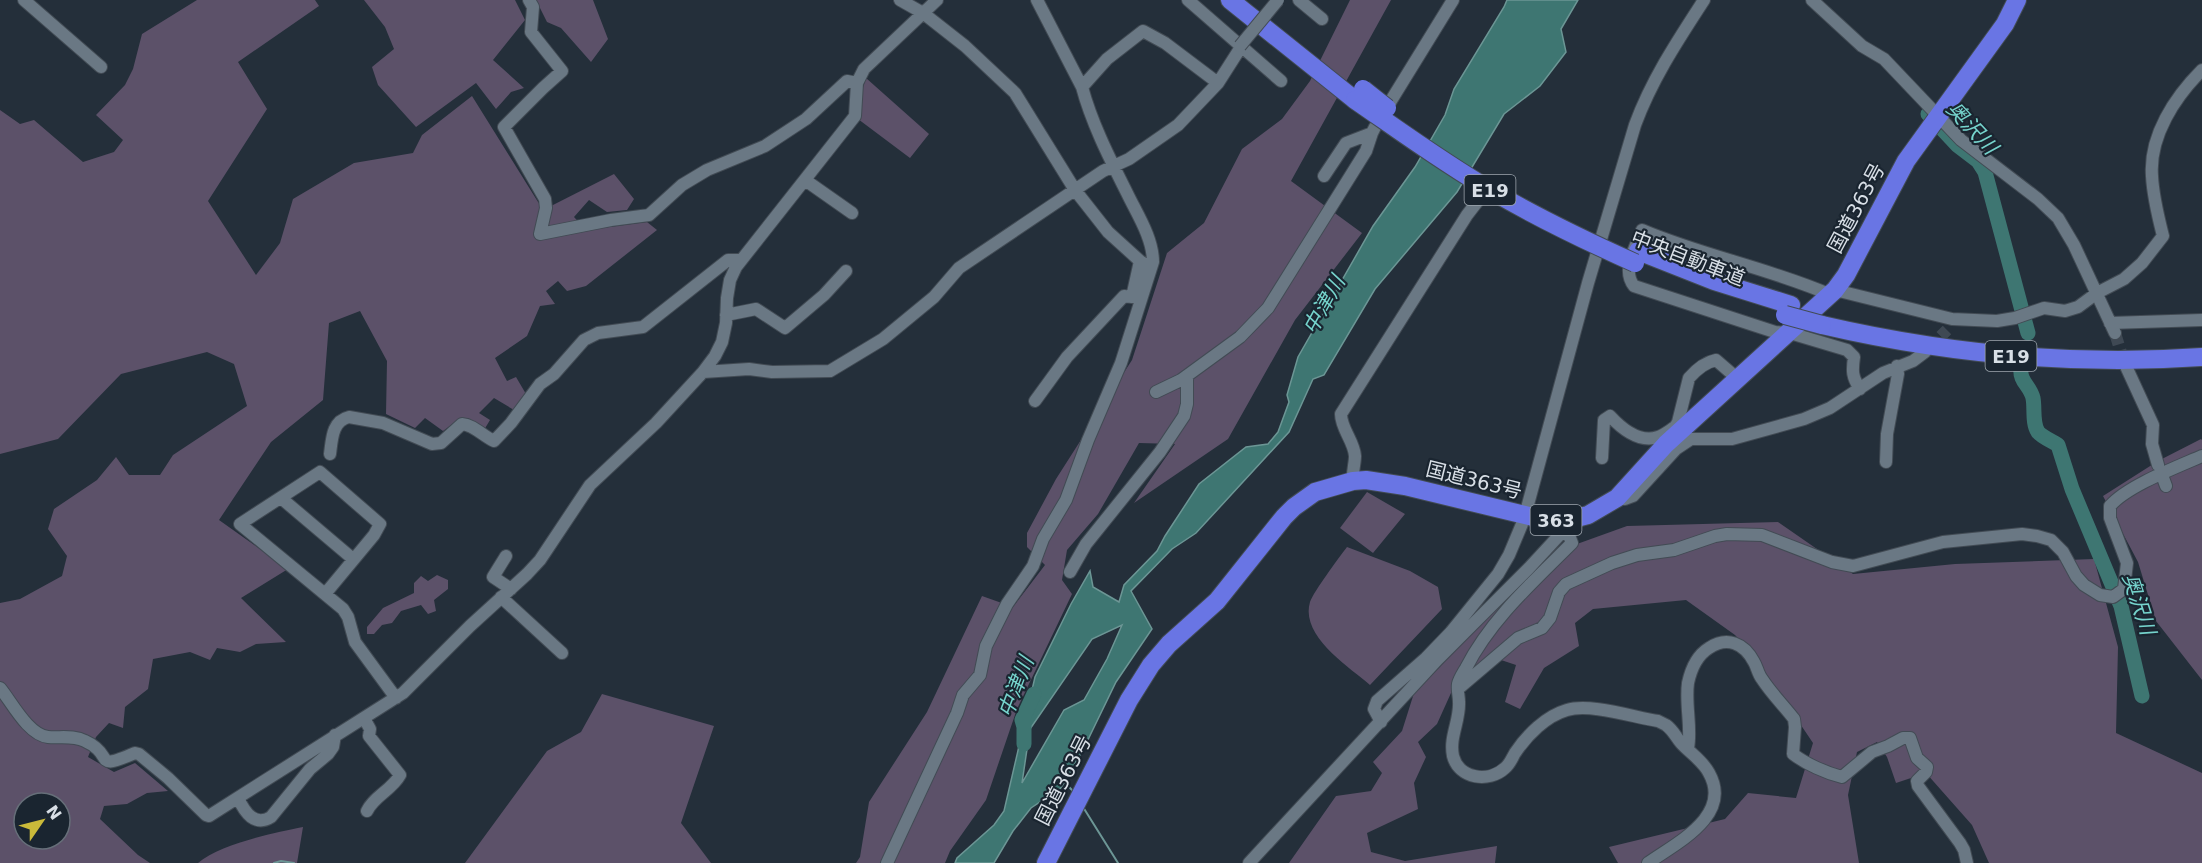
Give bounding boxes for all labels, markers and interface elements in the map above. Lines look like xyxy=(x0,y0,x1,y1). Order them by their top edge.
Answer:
water label: 奥沢川 xyxy=(1942,97,2004,161)
street label: 国道363号 xyxy=(1822,159,1890,257)
road number: E19 xyxy=(1464,175,1516,205)
street label: 中央自動車道 xyxy=(1628,225,1748,291)
water label: 中津川 xyxy=(1298,270,1351,338)
road number: E19 xyxy=(1986,341,2036,371)
street label: 国道363号 xyxy=(1423,456,1525,504)
road number: 363 xyxy=(1530,505,1582,535)
water label: 奥沢川 xyxy=(2118,570,2161,640)
water label: 中津川 xyxy=(994,651,1039,721)
street label: 国道363号 xyxy=(1030,731,1096,829)
north arrow xyxy=(12,791,72,851)
text: N xyxy=(42,802,65,824)

